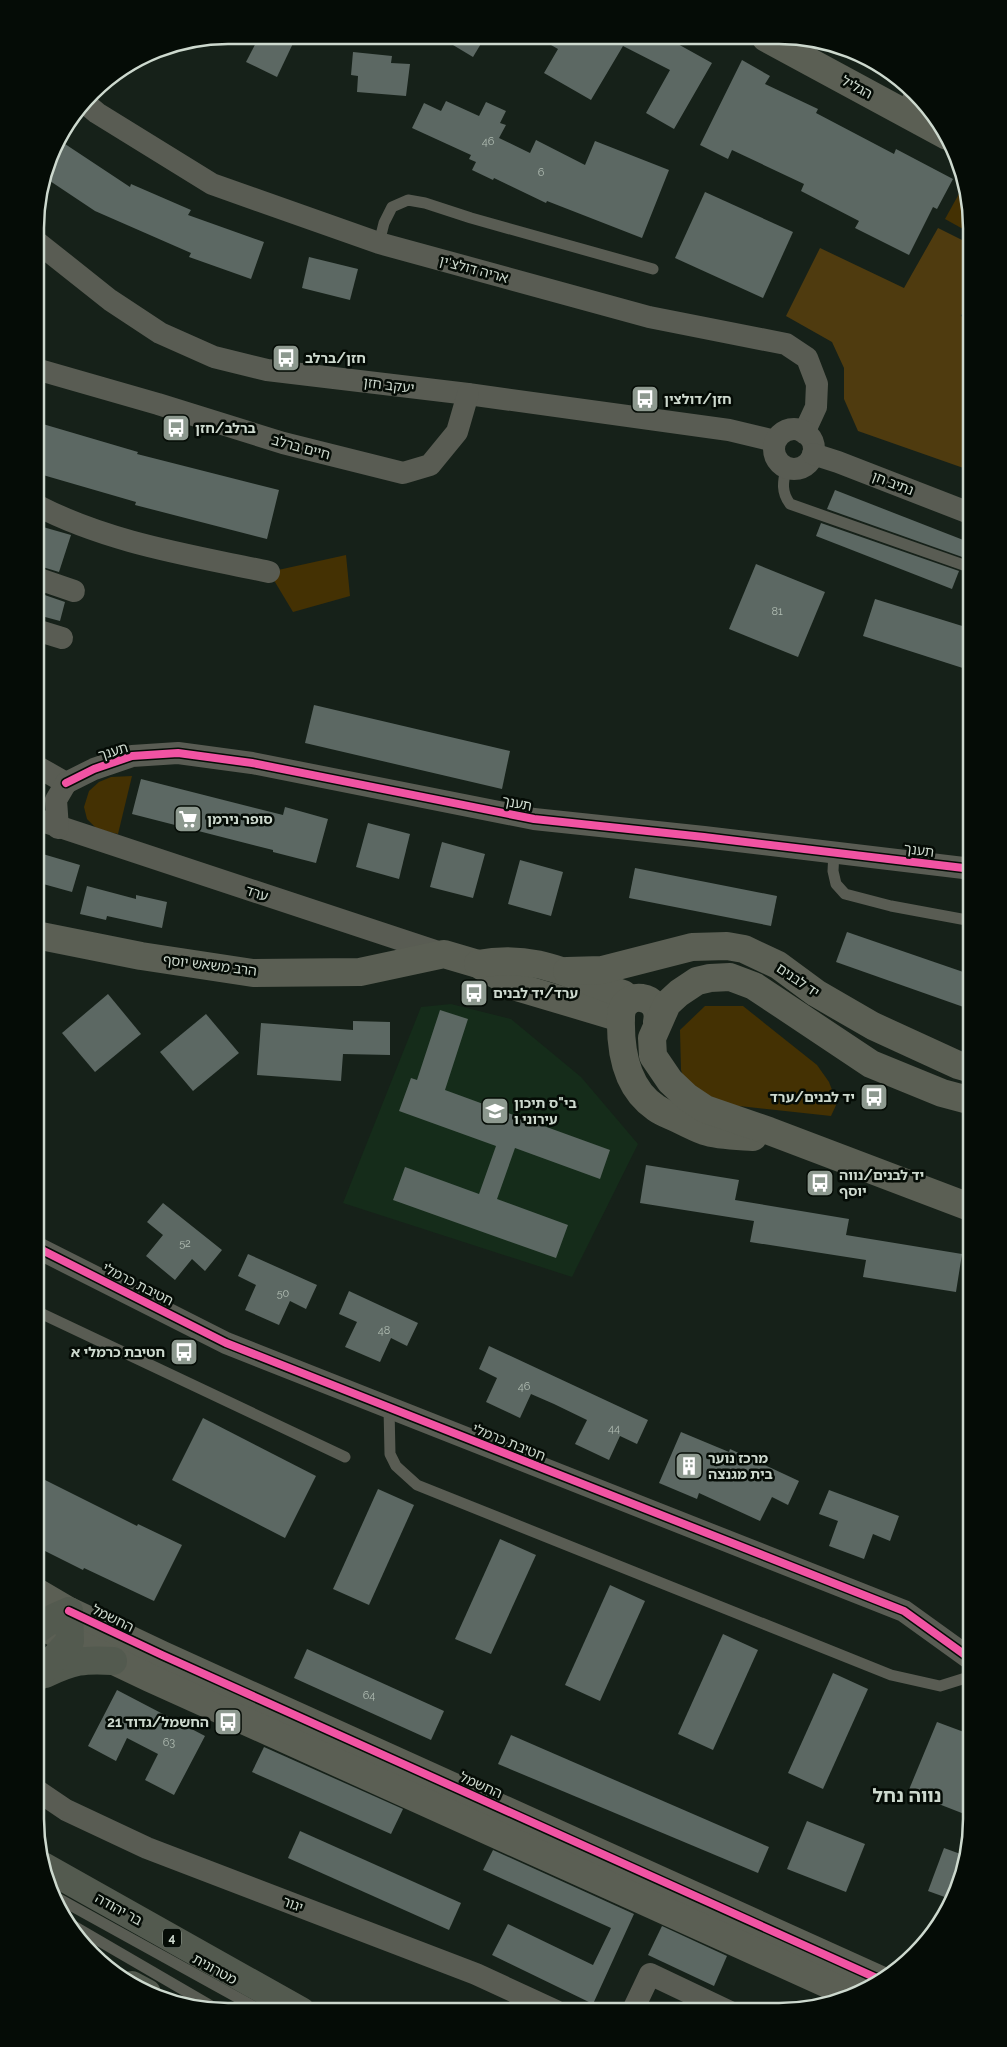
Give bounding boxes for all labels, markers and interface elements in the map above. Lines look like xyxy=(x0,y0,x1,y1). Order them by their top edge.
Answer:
street label: הגליל xyxy=(839,72,875,102)
house number: 46 xyxy=(482,135,495,148)
house number: 6 xyxy=(538,166,545,179)
street label: אריה דולצ'ין xyxy=(438,252,510,286)
bus stop icon: חזן/ברלב xyxy=(271,343,301,373)
place label: חזן/ברלב xyxy=(305,350,366,366)
street label: יעקב חזן xyxy=(363,374,415,396)
bus stop icon: חזן/דולצין xyxy=(630,384,660,414)
place label: חזן/דולצין xyxy=(664,391,732,407)
bus stop icon: ברלב/חזן xyxy=(161,413,191,443)
place label: ברלב/חזן xyxy=(195,420,256,436)
street label: חיים ברלב xyxy=(270,432,332,462)
street label: נתיב חן xyxy=(870,468,916,498)
house number: 81 xyxy=(771,605,783,618)
street label: תענך xyxy=(96,739,130,763)
street label: תענך xyxy=(501,792,533,814)
supermarket icon: סופר נירמן xyxy=(173,804,203,834)
place label: סופר נירמן xyxy=(207,811,273,827)
street label: תענך xyxy=(903,840,935,860)
street label: ערד xyxy=(243,882,271,904)
street label: הרב משאש יוסף xyxy=(162,951,258,979)
street label: יד לבנים xyxy=(773,960,823,1000)
bus stop icon: ערד/יד לבנים xyxy=(459,978,489,1008)
place label: ערד/יד לבנים xyxy=(493,985,578,1001)
bus stop icon: יד לבנים/ערד xyxy=(859,1082,889,1112)
place label: יד לבנים/ערד xyxy=(770,1089,855,1105)
place label: בי"ס תיכון עירוני ו xyxy=(514,1095,577,1127)
school or university icon: בי"ס תיכון עירוני ו xyxy=(480,1096,510,1126)
place label: יד לבנים/נווה יוסף xyxy=(839,1167,924,1199)
bus stop icon: יד לבנים/נווה יוסף xyxy=(805,1168,835,1198)
house number: 52 xyxy=(179,1237,191,1250)
street label: חטיבת כרמלי xyxy=(100,1259,176,1309)
house number: 50 xyxy=(277,1287,290,1300)
house number: 48 xyxy=(378,1324,390,1337)
bus stop icon: חטיבת כרמלי א xyxy=(169,1337,199,1367)
place label: חטיבת כרמלי א xyxy=(71,1344,165,1360)
house number: 46 xyxy=(518,1380,531,1393)
street label: חטיבת כרמלי xyxy=(470,1420,548,1464)
house number: 44 xyxy=(608,1422,620,1435)
place label: מרכז נוער בית מגנצה xyxy=(708,1450,773,1482)
building icon: מרכז נוער בית מגנצה xyxy=(674,1451,704,1481)
street label: החשמל xyxy=(89,1601,137,1635)
house number: 64 xyxy=(363,1689,375,1702)
bus stop icon: החשמל/גדוד 21 xyxy=(213,1707,243,1737)
place label: החשמל/גדוד 21 xyxy=(107,1714,209,1730)
house number: 63 xyxy=(163,1736,175,1749)
street label: החשמל xyxy=(457,1769,505,1801)
district label: נווה נחל xyxy=(873,1784,941,1806)
street label: בר יהודה xyxy=(93,1890,145,1928)
street label: יגור xyxy=(280,1893,306,1915)
road number: 4 xyxy=(163,1929,181,1948)
street label: מטרונית xyxy=(190,1950,240,1988)

